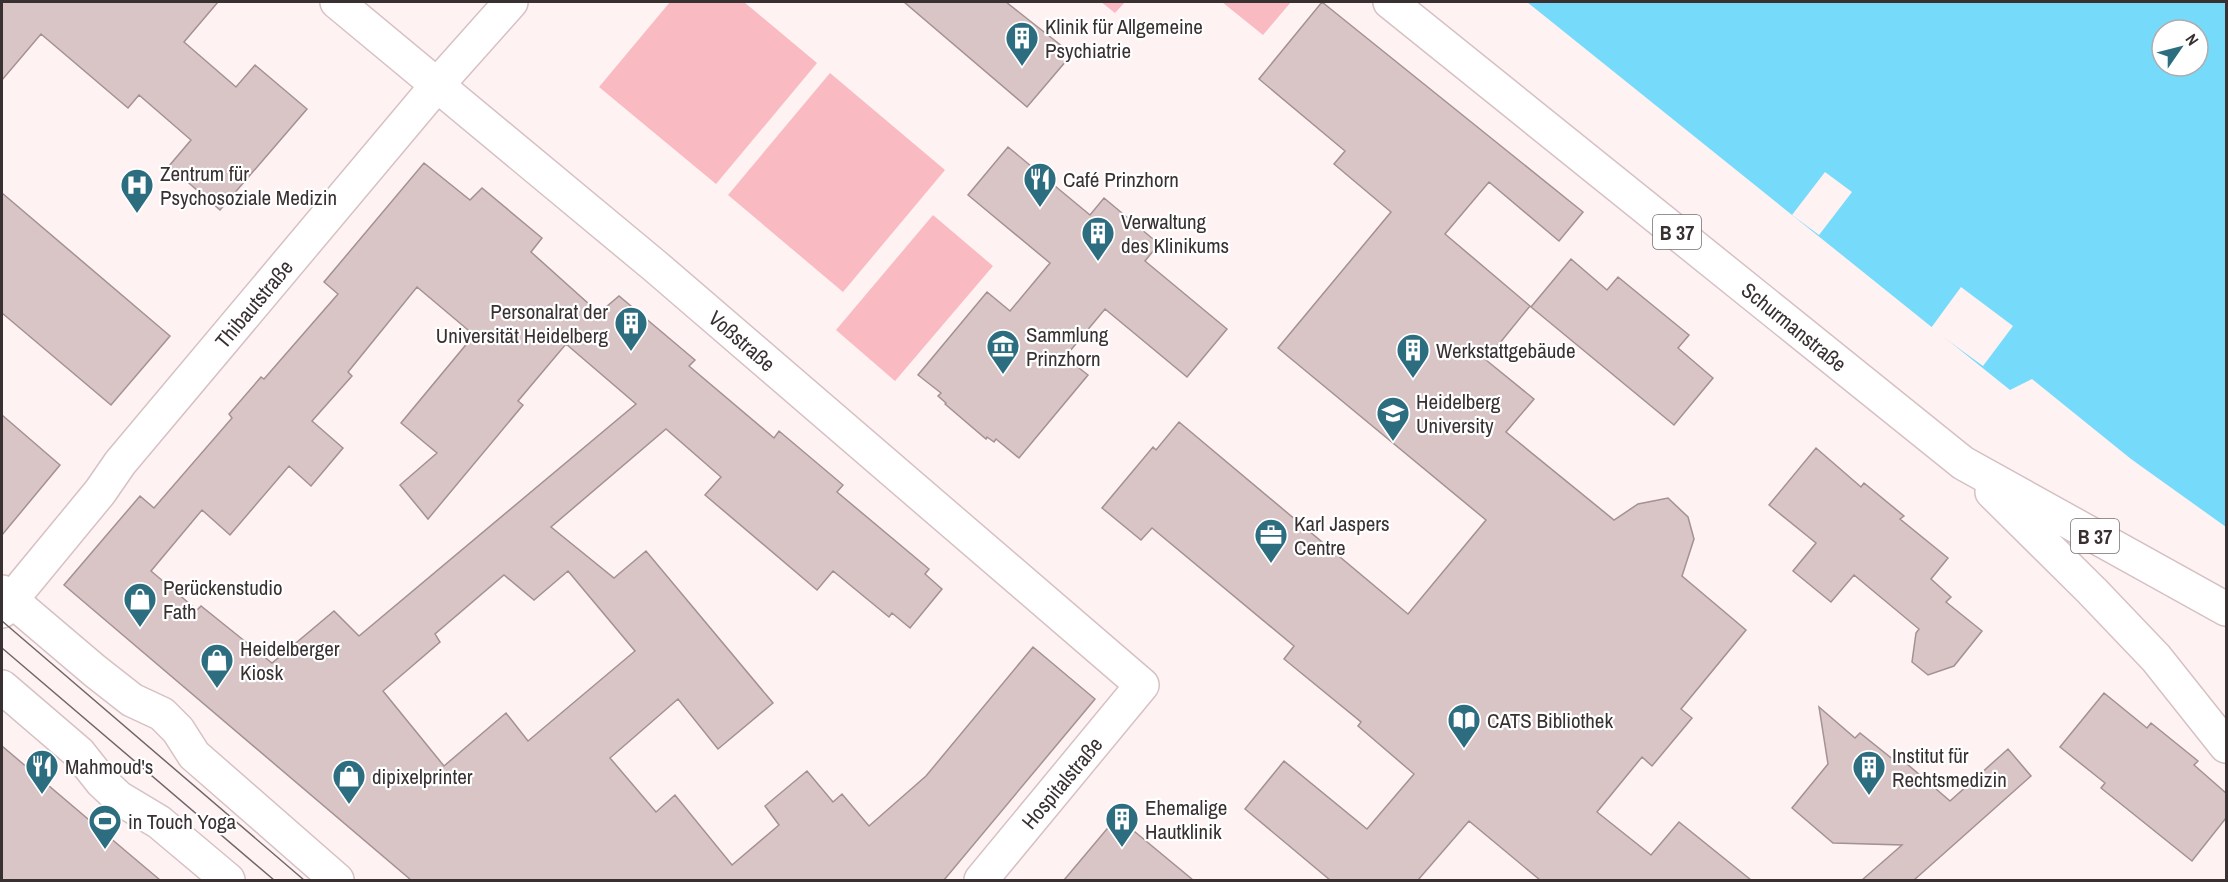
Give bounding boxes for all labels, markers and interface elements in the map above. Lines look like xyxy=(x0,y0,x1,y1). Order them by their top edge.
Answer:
place label: Klinik für Allgemeine Psychiatrie xyxy=(1045,12,1203,65)
north arrow xyxy=(2150,18,2210,78)
building icon: Klinik für Allgemeine Psychiatrie xyxy=(1004,20,1040,67)
text: N xyxy=(2181,29,2204,50)
place label: Zentrum für Psychosoziale Medizin xyxy=(160,159,337,212)
restaurant icon: Café Prinzhorn xyxy=(1022,161,1058,208)
place label: Café Prinzhorn xyxy=(1063,165,1179,194)
hospital icon: Zentrum für Psychosoziale Medizin xyxy=(119,167,155,214)
place label: Verwaltung des Klinikums xyxy=(1121,207,1229,260)
building icon: Verwaltung des Klinikums xyxy=(1080,215,1116,262)
road number: B 37 xyxy=(1653,215,1701,249)
street label: Thibautstraße xyxy=(208,254,300,354)
street label: Schurmanstraße xyxy=(1735,276,1853,378)
place label: Personalrat der Universität Heidelberg xyxy=(436,297,608,350)
street label: Voßstraße xyxy=(703,304,781,378)
building icon: Personalrat der Universität Heidelberg xyxy=(613,305,649,352)
place label: Sammlung Prinzhorn xyxy=(1026,320,1109,373)
museum icon: Sammlung Prinzhorn xyxy=(985,328,1021,375)
building icon: Werkstattgebäude xyxy=(1395,332,1431,379)
place label: Werkstattgebäude xyxy=(1436,336,1575,365)
place label: Heidelberg University xyxy=(1416,387,1501,440)
school or university icon: Heidelberg University xyxy=(1375,395,1411,442)
place label: Karl Jaspers Centre xyxy=(1294,509,1390,562)
office icon: Karl Jaspers Centre xyxy=(1253,517,1289,564)
road number: B 37 xyxy=(2071,519,2119,553)
place label: Perückenstudio Fath xyxy=(163,573,283,626)
shop icon: Perückenstudio Fath xyxy=(122,581,158,628)
place label: Heidelberger Kiosk xyxy=(240,634,340,687)
shop icon: Heidelberger Kiosk xyxy=(199,642,235,689)
library icon: CATS Bibliothek xyxy=(1446,702,1482,749)
place label: CATS Bibliothek xyxy=(1487,706,1613,735)
street label: Hospitalstraße xyxy=(1015,731,1109,835)
place label: Institut für Rechtsmedizin xyxy=(1892,741,2007,794)
restaurant icon: Mahmoud's xyxy=(24,748,60,795)
building icon: Institut für Rechtsmedizin xyxy=(1851,749,1887,796)
place label: Mahmoud's xyxy=(65,752,153,781)
shop icon: dipixelprinter xyxy=(331,758,367,805)
place label: dipixelprinter xyxy=(372,762,473,791)
place label: Ehemalige Hautklinik xyxy=(1145,793,1227,846)
building icon: Ehemalige Hautklinik xyxy=(1104,801,1140,848)
sports icon: in Touch Yoga xyxy=(87,803,123,850)
place label: in Touch Yoga xyxy=(128,807,237,836)

